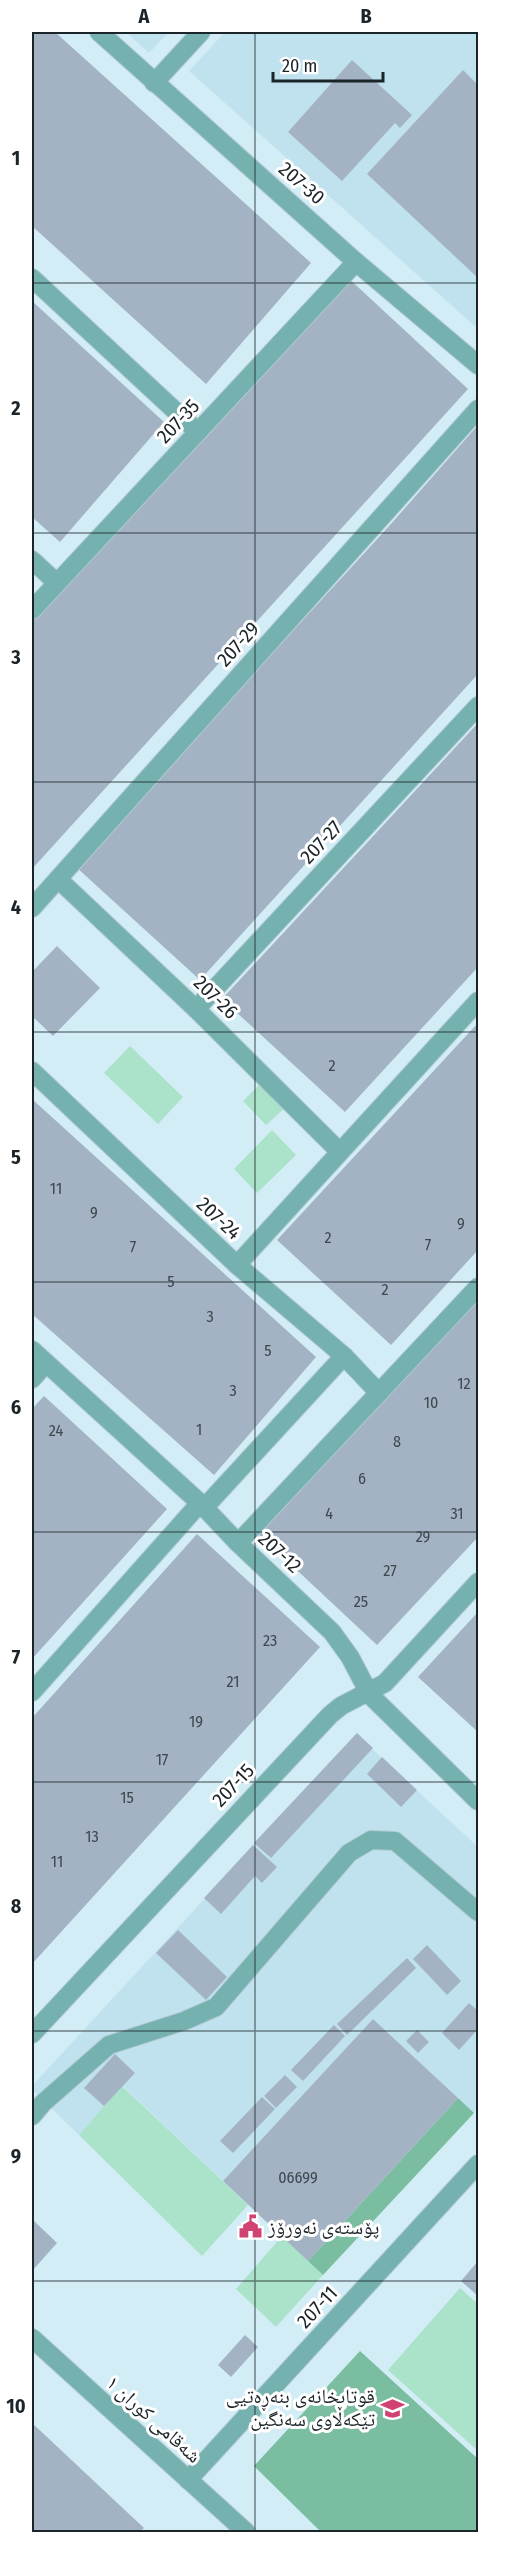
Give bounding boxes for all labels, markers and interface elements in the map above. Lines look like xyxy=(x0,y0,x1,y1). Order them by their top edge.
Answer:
text: A xyxy=(138,4,151,28)
text: B xyxy=(360,4,372,28)
scale bar xyxy=(273,45,382,83)
text: 20 m xyxy=(282,55,317,77)
text: 1 xyxy=(12,146,20,170)
street label: 207-30 xyxy=(274,157,330,209)
street label: 207-35 xyxy=(152,394,204,448)
text: 2 xyxy=(10,396,21,420)
street label: 207-29 xyxy=(212,617,264,671)
text: 3 xyxy=(10,645,21,669)
street label: 207-27 xyxy=(295,816,347,868)
text: 4 xyxy=(11,895,21,919)
street label: 207-26 xyxy=(189,970,243,1024)
house number: 2 xyxy=(328,1056,336,1075)
text: 5 xyxy=(11,1145,21,1169)
house number: 11 xyxy=(50,1179,62,1198)
street label: 207-24 xyxy=(192,1192,246,1244)
house number: 9 xyxy=(90,1203,98,1222)
house number: 9 xyxy=(457,1214,465,1233)
house number: 2 xyxy=(324,1228,332,1247)
house number: 7 xyxy=(425,1235,432,1254)
house number: 7 xyxy=(130,1237,137,1256)
house number: 5 xyxy=(167,1272,175,1291)
house number: 2 xyxy=(381,1280,389,1299)
house number: 3 xyxy=(206,1307,214,1326)
house number: 5 xyxy=(264,1341,272,1360)
house number: 12 xyxy=(457,1374,471,1393)
house number: 3 xyxy=(229,1381,237,1400)
house number: 10 xyxy=(424,1393,438,1412)
text: 6 xyxy=(11,1395,21,1419)
house number: 1 xyxy=(196,1420,202,1439)
house number: 24 xyxy=(49,1421,63,1440)
house number: 8 xyxy=(393,1432,401,1451)
house number: 6 xyxy=(358,1469,366,1488)
house number: 4 xyxy=(325,1504,333,1523)
house number: 31 xyxy=(450,1504,464,1523)
street label: 207-12 xyxy=(254,1526,306,1578)
house number: 29 xyxy=(416,1527,431,1546)
house number: 27 xyxy=(383,1561,397,1580)
house number: 25 xyxy=(354,1592,368,1611)
house number: 23 xyxy=(263,1631,277,1650)
text: 7 xyxy=(12,1645,21,1669)
house number: 21 xyxy=(227,1672,239,1691)
house number: 19 xyxy=(189,1712,203,1731)
house number: 17 xyxy=(156,1750,169,1769)
street label: 207-15 xyxy=(207,1759,259,1811)
house number: 15 xyxy=(120,1788,134,1807)
house number: 13 xyxy=(85,1827,99,1846)
house number: 11 xyxy=(51,1852,63,1871)
text: 8 xyxy=(11,1894,22,1918)
text: 9 xyxy=(11,2144,21,2168)
house number: 06699 xyxy=(278,2168,318,2187)
public building icon: پۆسته‌ی نه‌ورۆز xyxy=(237,2214,263,2240)
place label: پۆسته‌ی نه‌ورۆز xyxy=(267,2215,379,2239)
street label: 207-11 xyxy=(292,2281,342,2333)
street label: شەقامی کوران ١ xyxy=(102,2370,206,2468)
place label: قوتابخانەی بنەڕەتیی تێکەڵاوی سەنگین xyxy=(226,2384,375,2431)
text: 10 xyxy=(6,2394,26,2418)
school or university icon: قوتابخانەی بنەڕەتیی تێکەڵاوی سەنگین xyxy=(380,2395,406,2421)

